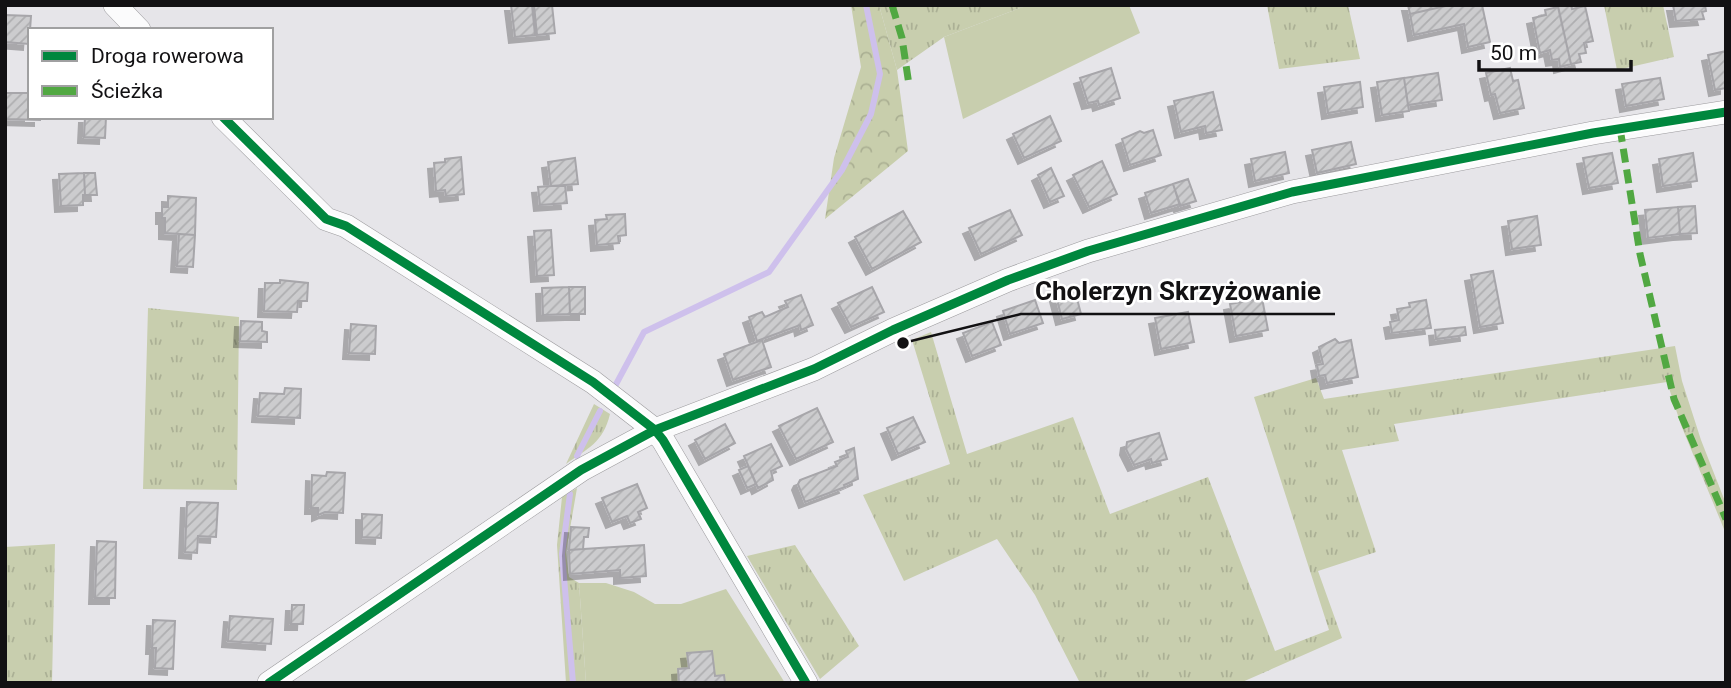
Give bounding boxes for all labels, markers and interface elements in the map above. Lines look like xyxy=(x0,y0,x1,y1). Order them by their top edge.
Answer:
legend xyxy=(28,28,273,119)
scale bar xyxy=(1479,28,1631,72)
text: 50 m xyxy=(1490,41,1537,65)
text: Droga rowerowa xyxy=(91,44,244,68)
text: Ścieżka xyxy=(91,79,163,103)
callout: Cholerzyn Skrzyżowanie xyxy=(1021,267,1335,314)
text: Cholerzyn Skrzyżowanie xyxy=(1035,276,1321,306)

